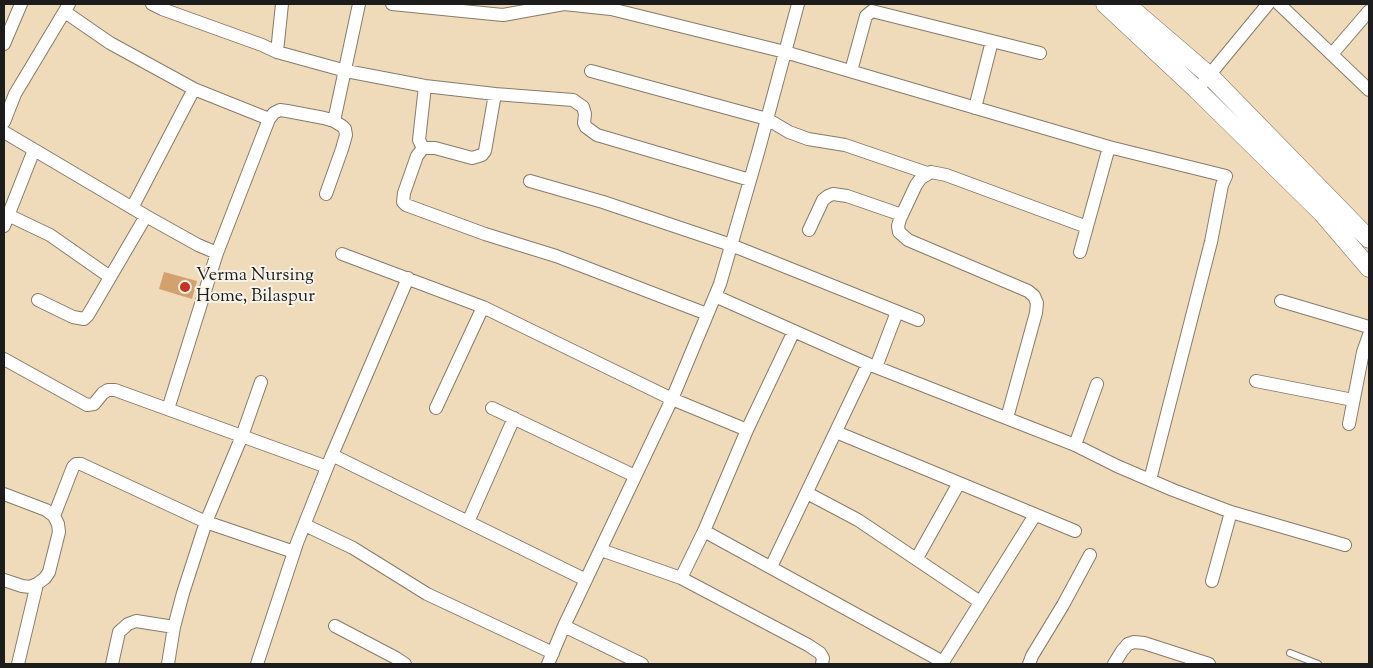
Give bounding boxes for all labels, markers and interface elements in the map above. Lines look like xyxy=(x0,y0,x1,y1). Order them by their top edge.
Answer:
place label: Verma Nursing Home, Bilaspur xyxy=(196,266,315,308)
marker: Verma Nursing Home, Bilaspur xyxy=(178,280,192,294)

